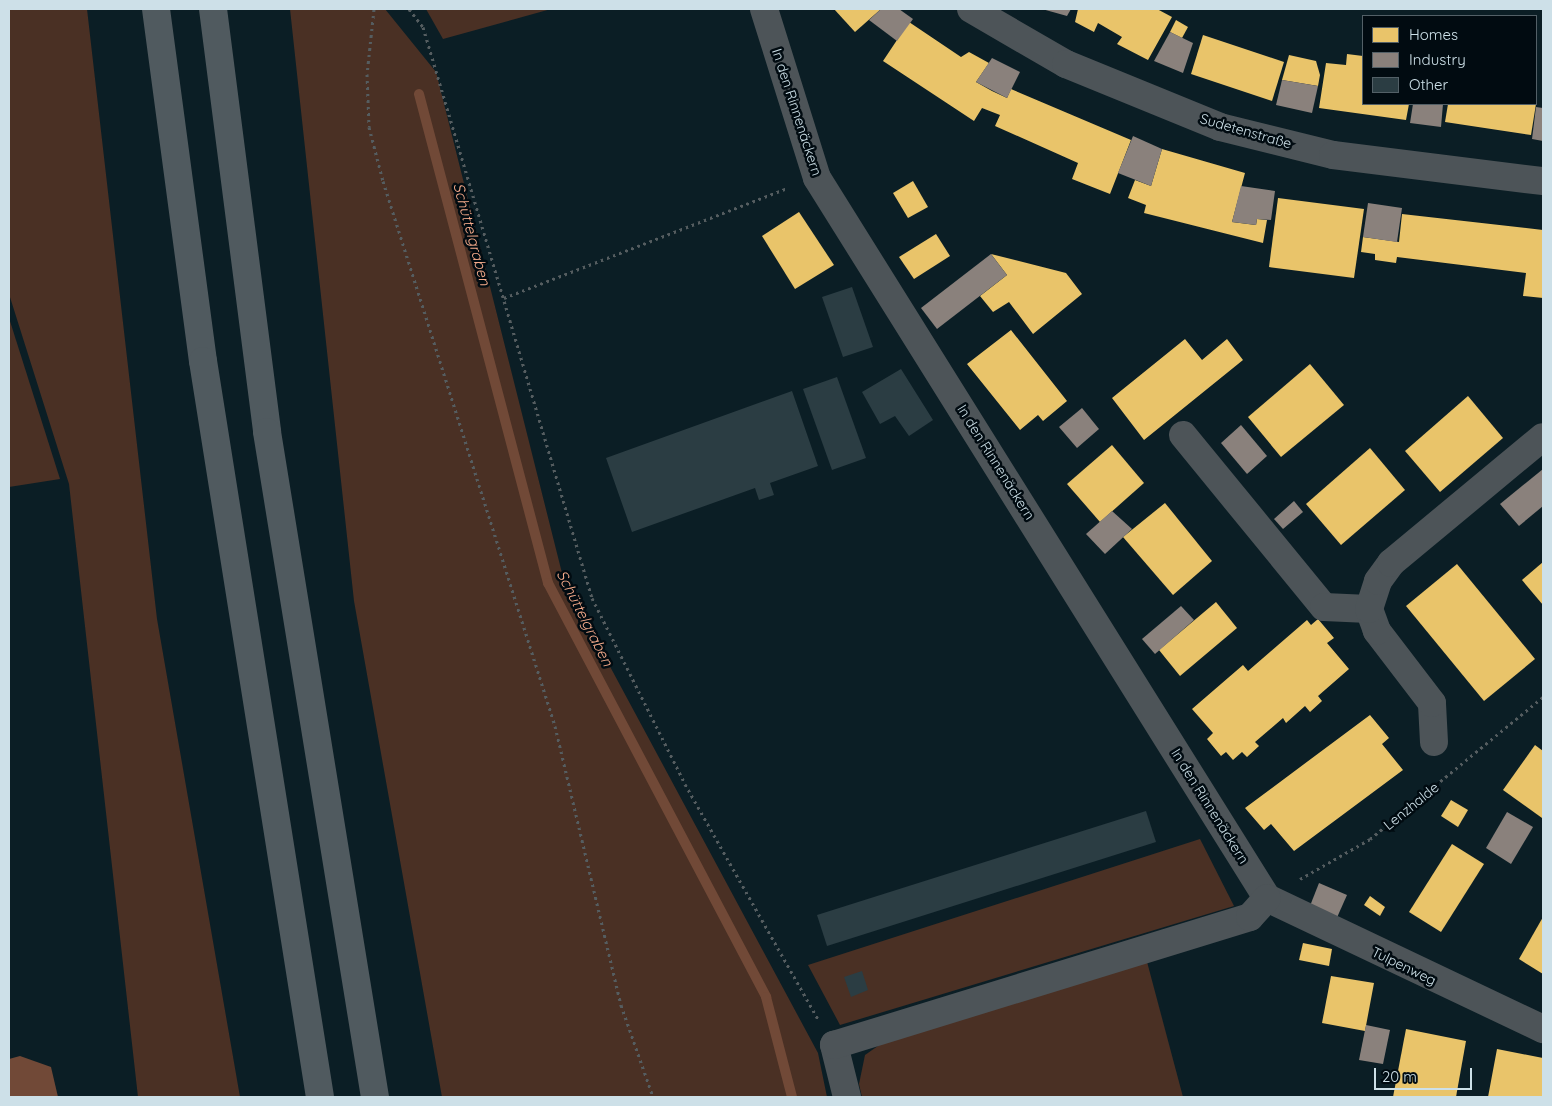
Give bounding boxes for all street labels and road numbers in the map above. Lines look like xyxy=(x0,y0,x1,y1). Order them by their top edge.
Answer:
street label: In den Rinnenäckern xyxy=(769,46,825,178)
street label: Sudetenstraße xyxy=(1198,110,1294,152)
street label: In den Rinnenäckern xyxy=(954,401,1038,523)
street label: In den Rinnenäckern xyxy=(1168,745,1252,867)
street label: Lenzhalde xyxy=(1380,779,1442,833)
street label: Tulpenweg xyxy=(1369,943,1439,989)

